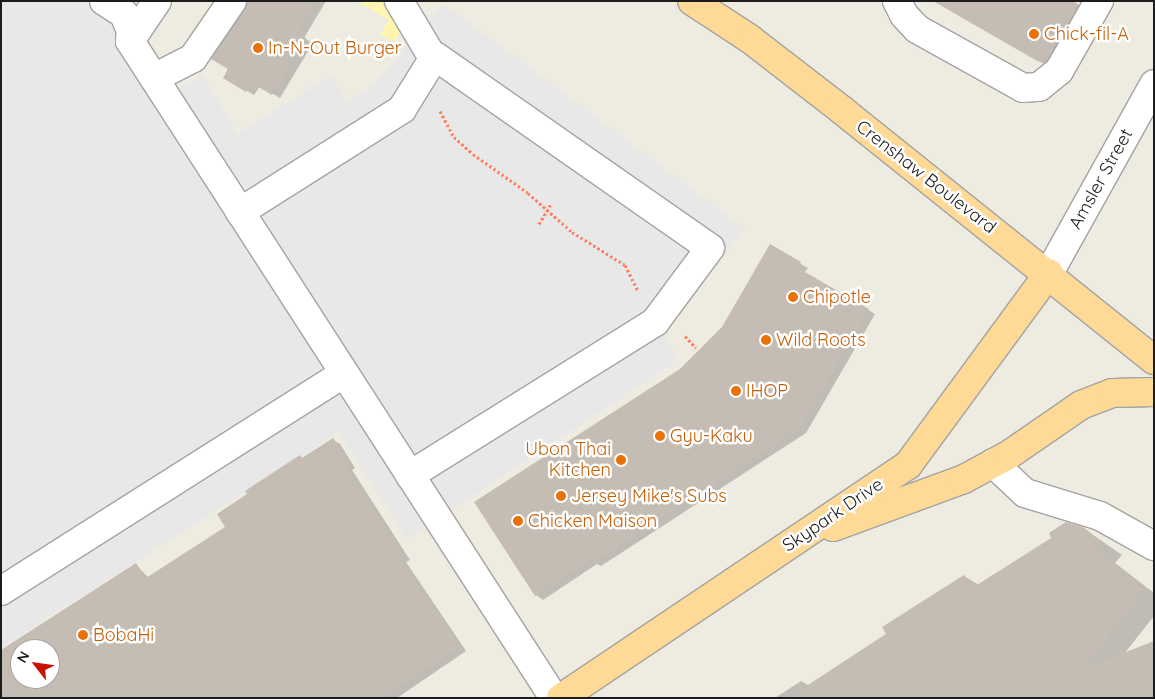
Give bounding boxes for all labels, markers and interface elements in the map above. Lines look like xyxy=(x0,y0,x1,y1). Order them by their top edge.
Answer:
place label: Chick-fil-A xyxy=(1044,23,1129,45)
marker: Chick-fil-A xyxy=(1028,28,1040,40)
place label: In-N-Out Burger xyxy=(268,37,402,59)
marker: In-N-Out Burger xyxy=(252,42,264,54)
street label: Crenshaw Boulevard xyxy=(852,116,1000,238)
street label: Amsler Street xyxy=(1064,125,1138,233)
place label: Chipotle xyxy=(803,286,871,308)
marker: Chipotle xyxy=(787,291,799,303)
place label: Wild Roots xyxy=(776,329,866,351)
marker: Wild Roots xyxy=(760,334,772,346)
place label: IHOP xyxy=(746,380,788,402)
marker: IHOP xyxy=(730,385,742,397)
place label: Gyu-Kaku xyxy=(670,425,753,447)
marker: Gyu-Kaku xyxy=(654,430,666,442)
place label: Ubon Thai Kitchen xyxy=(525,439,611,482)
marker: Ubon Thai Kitchen xyxy=(615,454,627,466)
street label: Skypark Drive xyxy=(779,473,887,557)
place label: Jersey Mike's Subs xyxy=(571,485,727,507)
marker: Jersey Mike's Subs xyxy=(555,490,567,502)
place label: Chicken Maison xyxy=(528,510,657,532)
marker: Chicken Maison xyxy=(512,515,524,527)
place label: BobaHi xyxy=(93,624,154,646)
marker: BobaHi xyxy=(77,629,89,641)
north arrow xyxy=(10,639,60,689)
text: N xyxy=(13,648,33,666)

